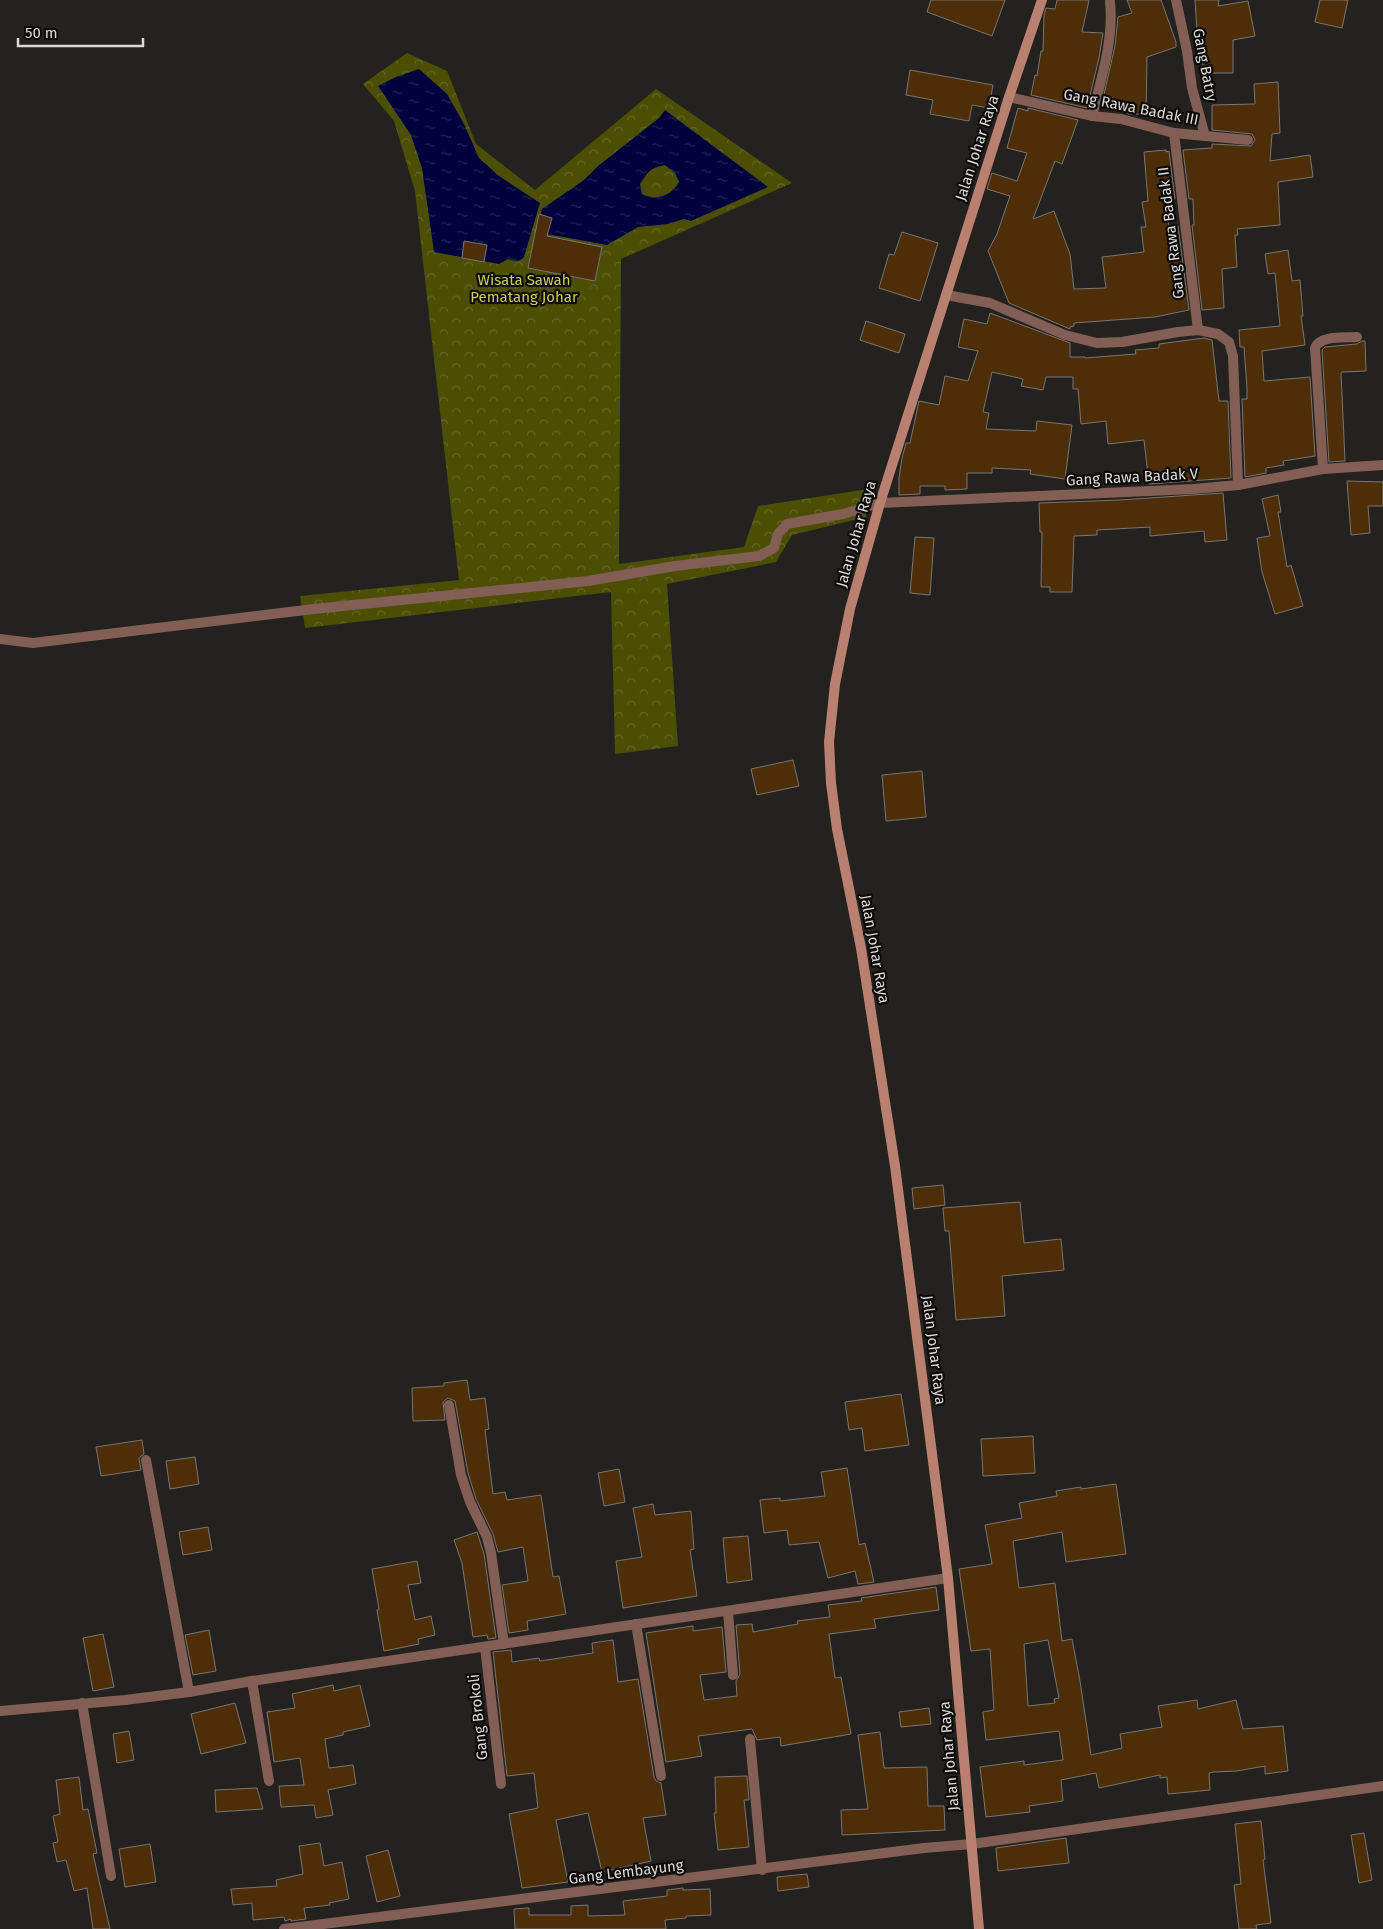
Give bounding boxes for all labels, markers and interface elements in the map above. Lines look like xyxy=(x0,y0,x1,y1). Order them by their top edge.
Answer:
scale bar xyxy=(18,15,142,47)
text: 50 m xyxy=(25,24,58,42)
street label: Gang Batry xyxy=(1189,27,1221,104)
street label: Gang Rawa Badak III xyxy=(1062,85,1200,129)
street label: Jalan Johar Raya xyxy=(951,93,1003,203)
street label: Gang Rawa Badak II xyxy=(1154,166,1188,300)
park label: Wisata Sawah Pematang Johar xyxy=(470,271,578,306)
street label: Gang Rawa Badak V xyxy=(1065,465,1199,489)
street label: Jalan Johar Raya xyxy=(832,479,880,589)
street label: Jalan Johar Raya xyxy=(857,893,893,1005)
street label: Jalan Johar Raya xyxy=(918,1294,950,1406)
street label: Gang Brokoli xyxy=(465,1673,491,1761)
street label: Jalan Johar Raya xyxy=(935,1700,963,1812)
street label: Gang Lembayung xyxy=(567,1856,685,1888)

